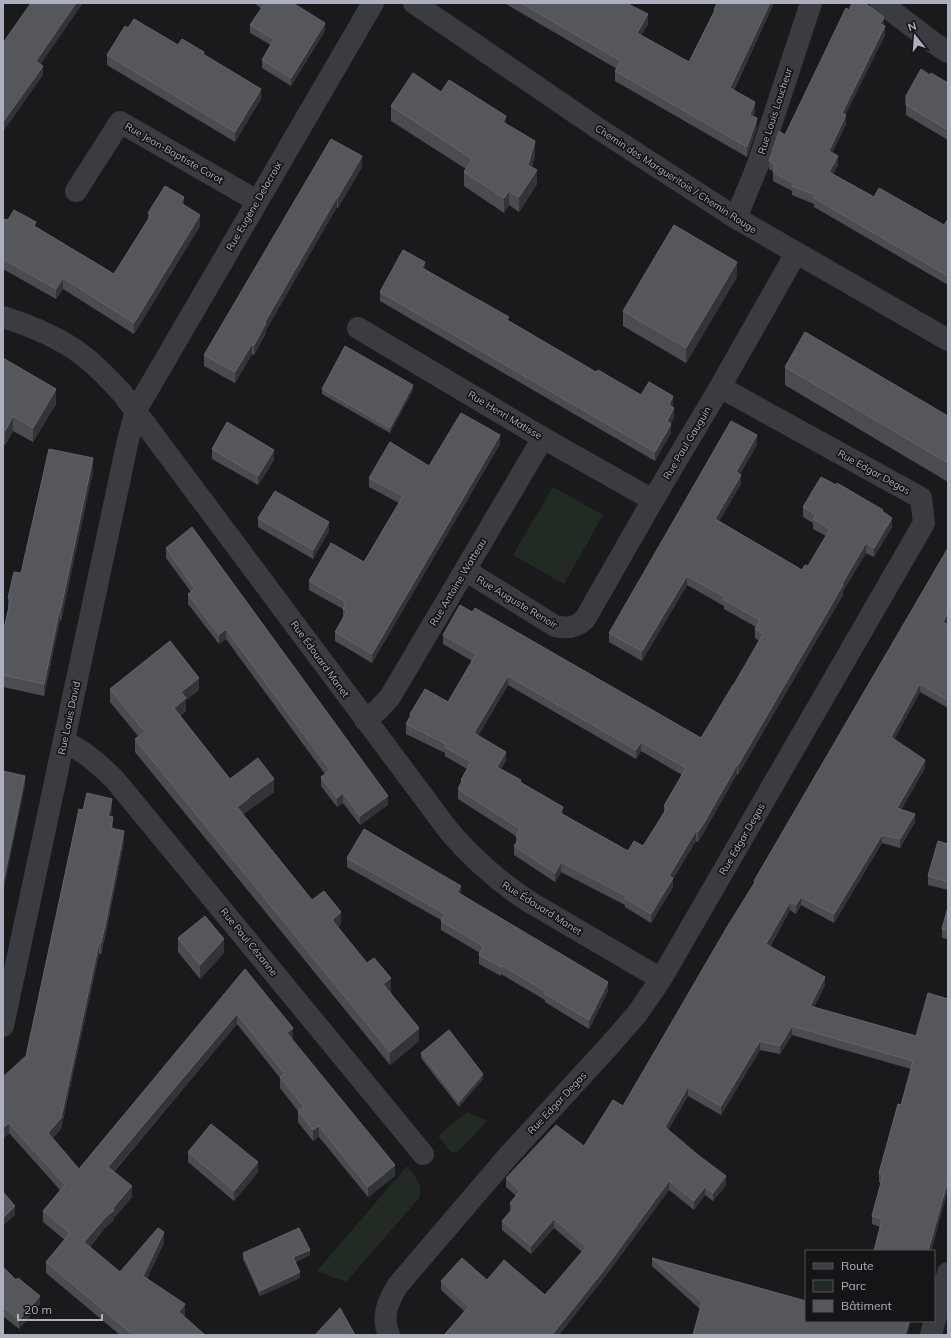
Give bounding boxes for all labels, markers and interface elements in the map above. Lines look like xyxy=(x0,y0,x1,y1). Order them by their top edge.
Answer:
north arrow xyxy=(895,16,935,56)
text: N xyxy=(906,19,918,34)
street label: Rue Louis Loucheur xyxy=(755,66,795,156)
street label: Rue Jean-Baptiste Corot xyxy=(122,119,226,187)
street label: Chemin des Margueritois / Chemin Rouge xyxy=(593,122,759,236)
street label: Rue Eugène Delacroix xyxy=(223,158,285,253)
street label: Rue Henri Matisse xyxy=(466,388,544,442)
street label: Rue Paul Gauguin xyxy=(660,404,714,482)
street label: Rue Edgar Degas xyxy=(836,447,912,497)
street label: Rue Antoine Watteau xyxy=(427,536,489,628)
street label: Rue Auguste Renoir xyxy=(474,573,560,631)
street label: Rue Édouard Manet xyxy=(288,618,352,700)
street label: Rue Louis David xyxy=(55,680,83,756)
street label: Rue Edgar Degas xyxy=(716,801,768,877)
street label: Rue Édouard Manet xyxy=(500,878,585,938)
street label: Rue Paul Cézanne xyxy=(218,905,280,979)
street label: Rue Edgar Degas xyxy=(525,1069,589,1137)
legend xyxy=(805,1250,935,1322)
text: Route xyxy=(841,1258,874,1273)
text: Parc xyxy=(841,1278,866,1293)
scale bar xyxy=(18,1296,102,1322)
text: Bâtiment xyxy=(841,1298,892,1313)
text: 20 m xyxy=(24,1302,52,1317)

